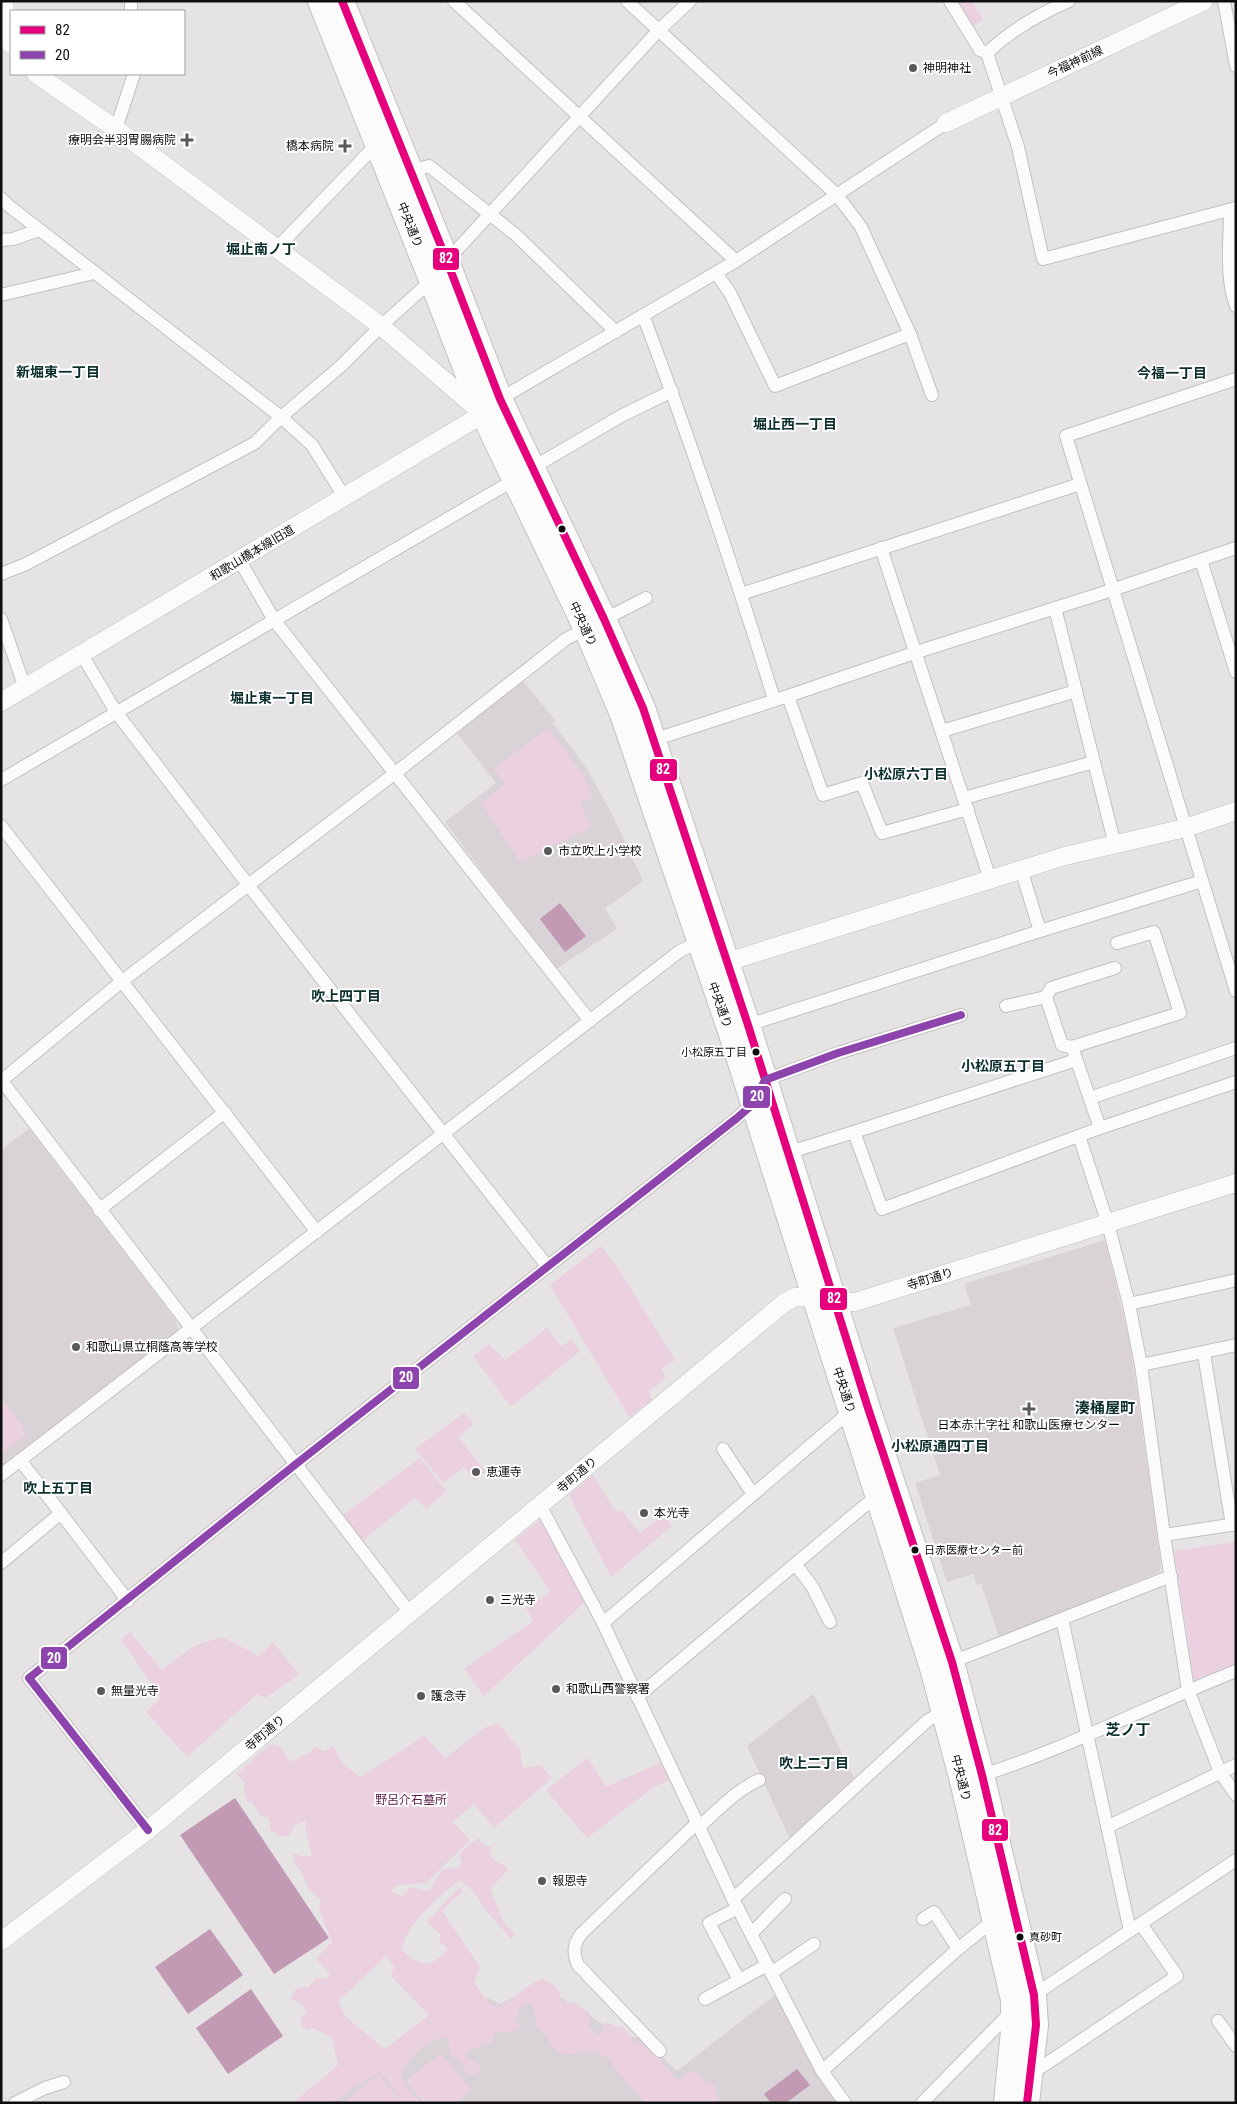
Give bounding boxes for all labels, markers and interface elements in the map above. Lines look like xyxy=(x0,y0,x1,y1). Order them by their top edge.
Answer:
legend xyxy=(10,10,185,75)
text: 82 xyxy=(55,21,70,39)
street label: 今福神前線 xyxy=(1045,43,1105,81)
text: 20 xyxy=(55,46,70,64)
place label: 神明神社 xyxy=(923,61,971,75)
marker: 神明神社 xyxy=(907,62,919,74)
place label: 療明会半羽胃腸病院 xyxy=(68,133,176,147)
marker: 療明会半羽胃腸病院 xyxy=(180,133,194,147)
place label: 橋本病院 xyxy=(286,139,334,153)
marker: 橋本病院 xyxy=(338,139,352,153)
street label: 中央通り xyxy=(395,200,425,250)
district label: 堀止南ノ丁 xyxy=(226,241,296,257)
line badge: 82 xyxy=(432,247,460,271)
text: 82 xyxy=(439,250,453,266)
district label: 新堀東一丁目 xyxy=(16,364,100,380)
district label: 今福一丁目 xyxy=(1137,365,1207,381)
district label: 堀止西一丁目 xyxy=(753,416,837,432)
street label: 和歌山橋本線旧道 xyxy=(207,522,297,584)
unlabelled marker xyxy=(557,524,567,534)
street label: 中央通り xyxy=(567,599,599,649)
district label: 堀止東一丁目 xyxy=(230,690,314,706)
line badge: 82 xyxy=(649,758,678,782)
text: 82 xyxy=(656,761,670,777)
district label: 小松原六丁目 xyxy=(864,766,948,782)
place label: 市立吹上小学校 xyxy=(558,844,642,858)
marker: 市立吹上小学校 xyxy=(542,845,554,857)
street label: 中央通り xyxy=(705,980,735,1030)
district label: 吹上四丁目 xyxy=(311,988,381,1004)
place label: 小松原五丁目 xyxy=(681,1046,747,1059)
marker: 小松原五丁目 xyxy=(751,1047,761,1057)
district label: 小松原五丁目 xyxy=(961,1058,1045,1074)
line badge: 20 xyxy=(742,1085,771,1109)
text: 20 xyxy=(750,1088,764,1104)
street label: 寺町通り xyxy=(905,1265,955,1293)
line badge: 82 xyxy=(819,1287,848,1311)
text: 82 xyxy=(827,1290,841,1306)
place label: 和歌山県立桐蔭高等学校 xyxy=(86,1340,218,1354)
marker: 和歌山県立桐蔭高等学校 xyxy=(70,1341,82,1353)
street label: 中央通り xyxy=(830,1365,858,1415)
line badge: 20 xyxy=(392,1366,420,1390)
text: 20 xyxy=(399,1369,413,1385)
district label: 湊桶屋町 xyxy=(1075,1399,1135,1417)
marker: 日本赤十字社 和歌山医療センター xyxy=(1022,1402,1036,1416)
place label: 日本赤十字社 和歌山医療センター xyxy=(938,1418,1120,1432)
district label: 小松原通四丁目 xyxy=(891,1438,989,1454)
street label: 寺町通り xyxy=(554,1454,600,1496)
place label: 恵運寺 xyxy=(486,1465,522,1479)
marker: 恵運寺 xyxy=(470,1466,482,1478)
district label: 吹上五丁目 xyxy=(23,1480,93,1496)
place label: 本光寺 xyxy=(654,1506,690,1520)
marker: 本光寺 xyxy=(638,1507,650,1519)
place label: 日赤医療センター前 xyxy=(924,1544,1023,1557)
marker: 日赤医療センター前 xyxy=(910,1545,920,1555)
place label: 三光寺 xyxy=(500,1593,536,1607)
marker: 三光寺 xyxy=(484,1594,496,1606)
line badge: 20 xyxy=(40,1646,68,1670)
text: 20 xyxy=(47,1650,61,1666)
place label: 和歌山西警察署 xyxy=(566,1682,650,1696)
marker: 和歌山西警察署 xyxy=(550,1683,562,1695)
place label: 無量光寺 xyxy=(111,1684,159,1698)
marker: 無量光寺 xyxy=(95,1685,107,1697)
place label: 護念寺 xyxy=(431,1689,467,1703)
marker: 護念寺 xyxy=(415,1690,427,1702)
street label: 寺町通り xyxy=(242,1712,288,1754)
district label: 芝ノ丁 xyxy=(1105,1721,1151,1739)
street label: 中央通り xyxy=(948,1753,974,1803)
district label: 吹上二丁目 xyxy=(779,1755,849,1771)
park label: 野呂介石墓所 xyxy=(375,1793,447,1807)
line badge: 82 xyxy=(981,1818,1009,1842)
text: 82 xyxy=(988,1822,1002,1838)
place label: 報恩寺 xyxy=(552,1874,588,1888)
marker: 報恩寺 xyxy=(536,1875,548,1887)
place label: 真砂町 xyxy=(1029,1931,1062,1944)
marker: 真砂町 xyxy=(1015,1932,1025,1942)

